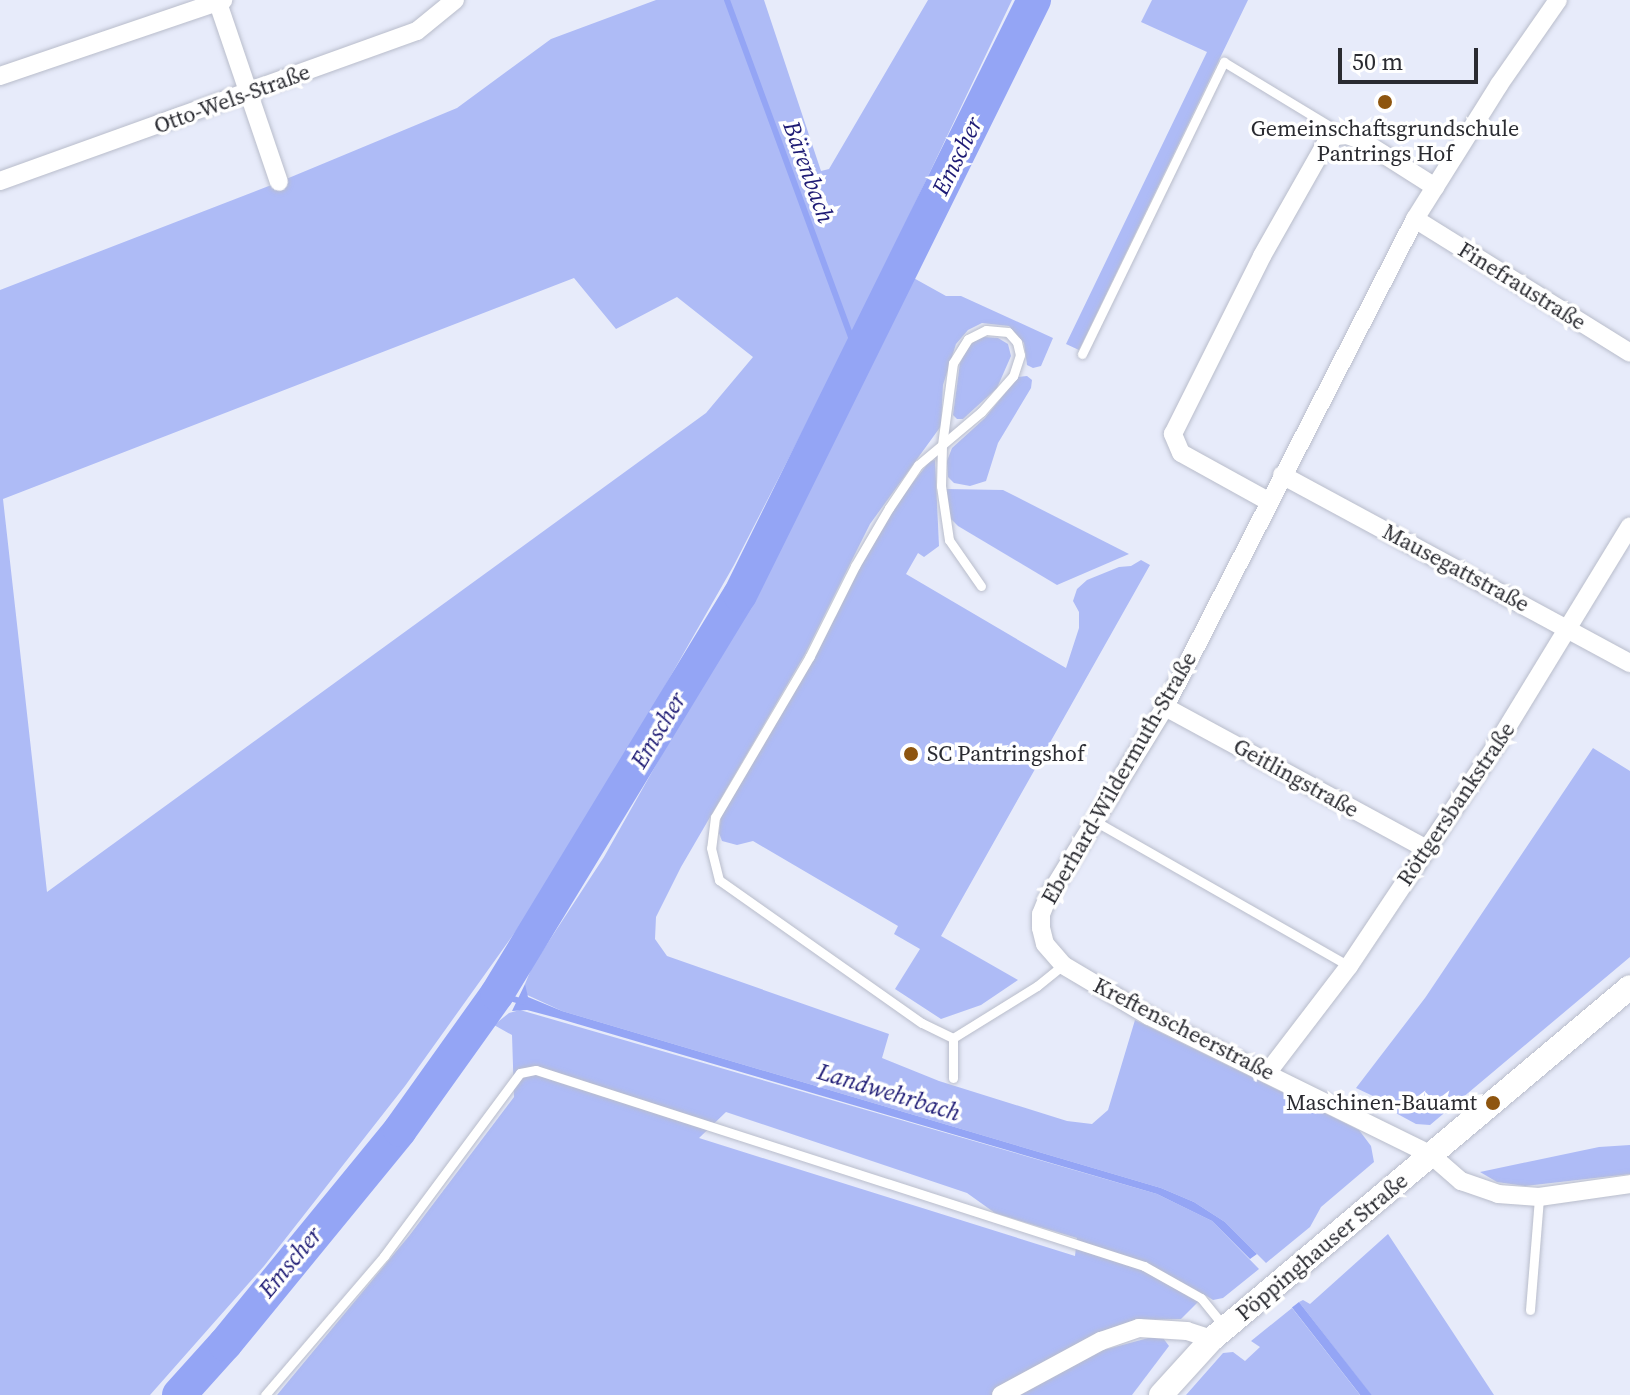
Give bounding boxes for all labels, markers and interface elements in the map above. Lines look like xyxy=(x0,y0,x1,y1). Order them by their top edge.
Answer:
scale bar xyxy=(1342,32,1482,82)
text: 50 m xyxy=(1352,45,1403,78)
street label: Otto-Wels-Straße xyxy=(150,59,314,139)
marker: Gemeinschaftsgrundschule Pantrings Hof xyxy=(1376,93,1394,111)
water label: Emscher xyxy=(926,112,988,200)
place label: Gemeinschaftsgrundschule Pantrings Hof xyxy=(1251,115,1519,166)
water label: Bärenbach xyxy=(777,117,841,227)
street label: Finefraustraße xyxy=(1453,236,1591,336)
street label: Mausegattstraße xyxy=(1378,518,1534,618)
street label: Eberhard-Wildermuth-Straße xyxy=(1036,647,1202,909)
water label: Emscher xyxy=(624,687,692,773)
street label: Röttgersbankstraße xyxy=(1392,717,1520,891)
street label: Geitlingstraße xyxy=(1229,733,1363,823)
place label: SC Pantringshof xyxy=(927,741,1085,767)
marker: SC Pantringshof xyxy=(902,745,920,763)
street label: Kreftenscheerstraße xyxy=(1089,972,1279,1086)
water label: Landwehrbach xyxy=(814,1057,964,1127)
place label: Maschinen-Bauamt xyxy=(1286,1090,1477,1116)
marker: Maschinen-Bauamt xyxy=(1484,1094,1502,1112)
street label: Pöppinghauser Straße xyxy=(1231,1167,1413,1327)
water label: Emscher xyxy=(252,1221,328,1303)

